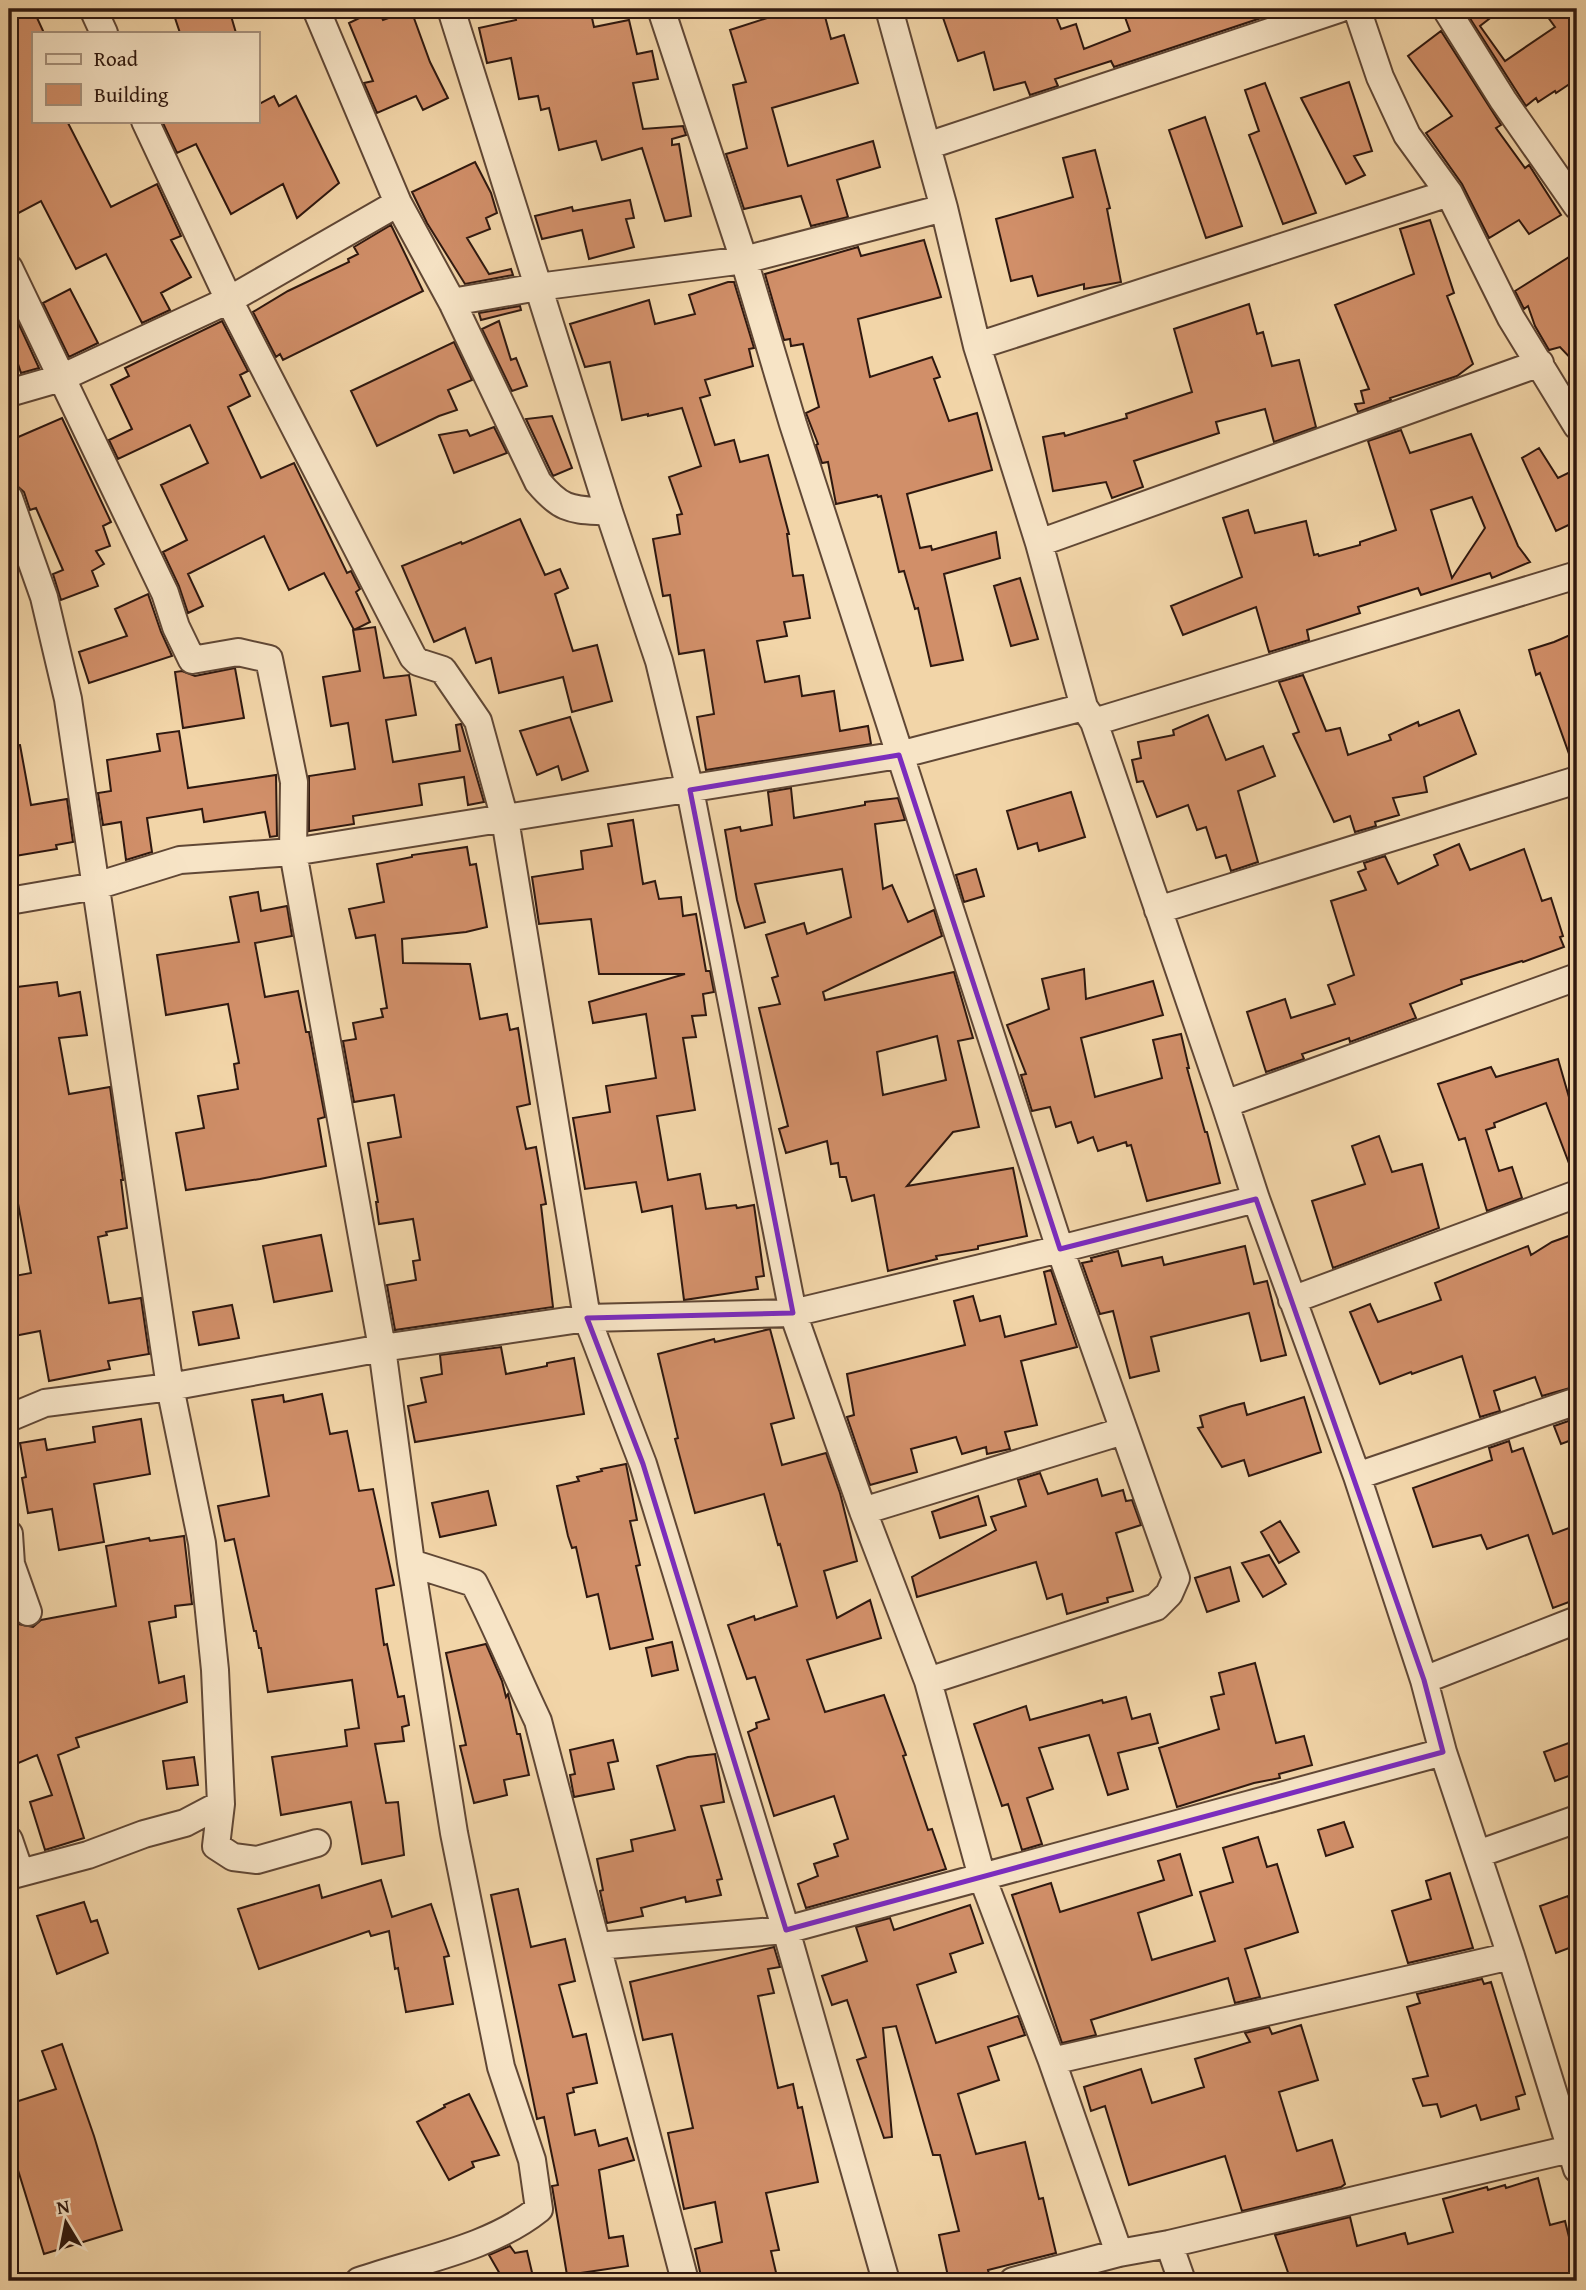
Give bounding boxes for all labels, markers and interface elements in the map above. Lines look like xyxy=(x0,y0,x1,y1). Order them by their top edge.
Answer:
legend xyxy=(32,32,259,122)
text: Road xyxy=(94,43,139,74)
text: Building xyxy=(94,79,169,110)
north arrow xyxy=(32,2188,102,2258)
text: N xyxy=(54,2191,72,2221)

